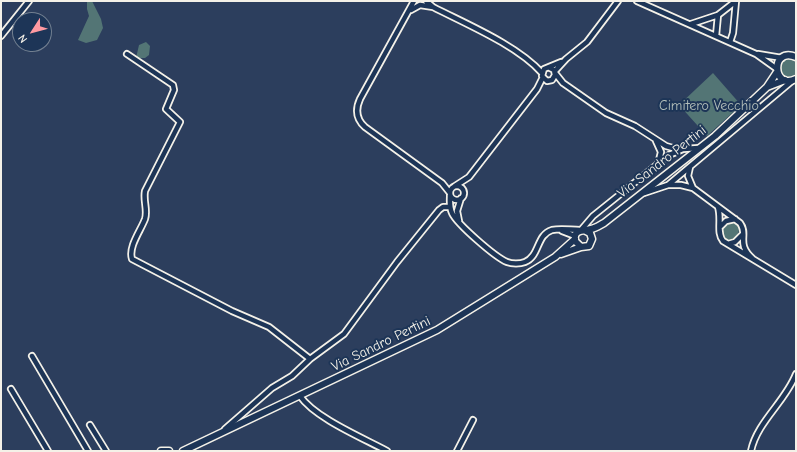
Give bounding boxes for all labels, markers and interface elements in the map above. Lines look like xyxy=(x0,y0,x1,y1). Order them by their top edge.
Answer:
north arrow xyxy=(12,12,52,52)
text: N xyxy=(15,32,30,45)
park label: Cimitero Vecchio xyxy=(659,98,759,114)
street label: Via Sandro Pertini xyxy=(614,122,710,202)
street label: Via Sandro Pertini xyxy=(329,313,433,375)

